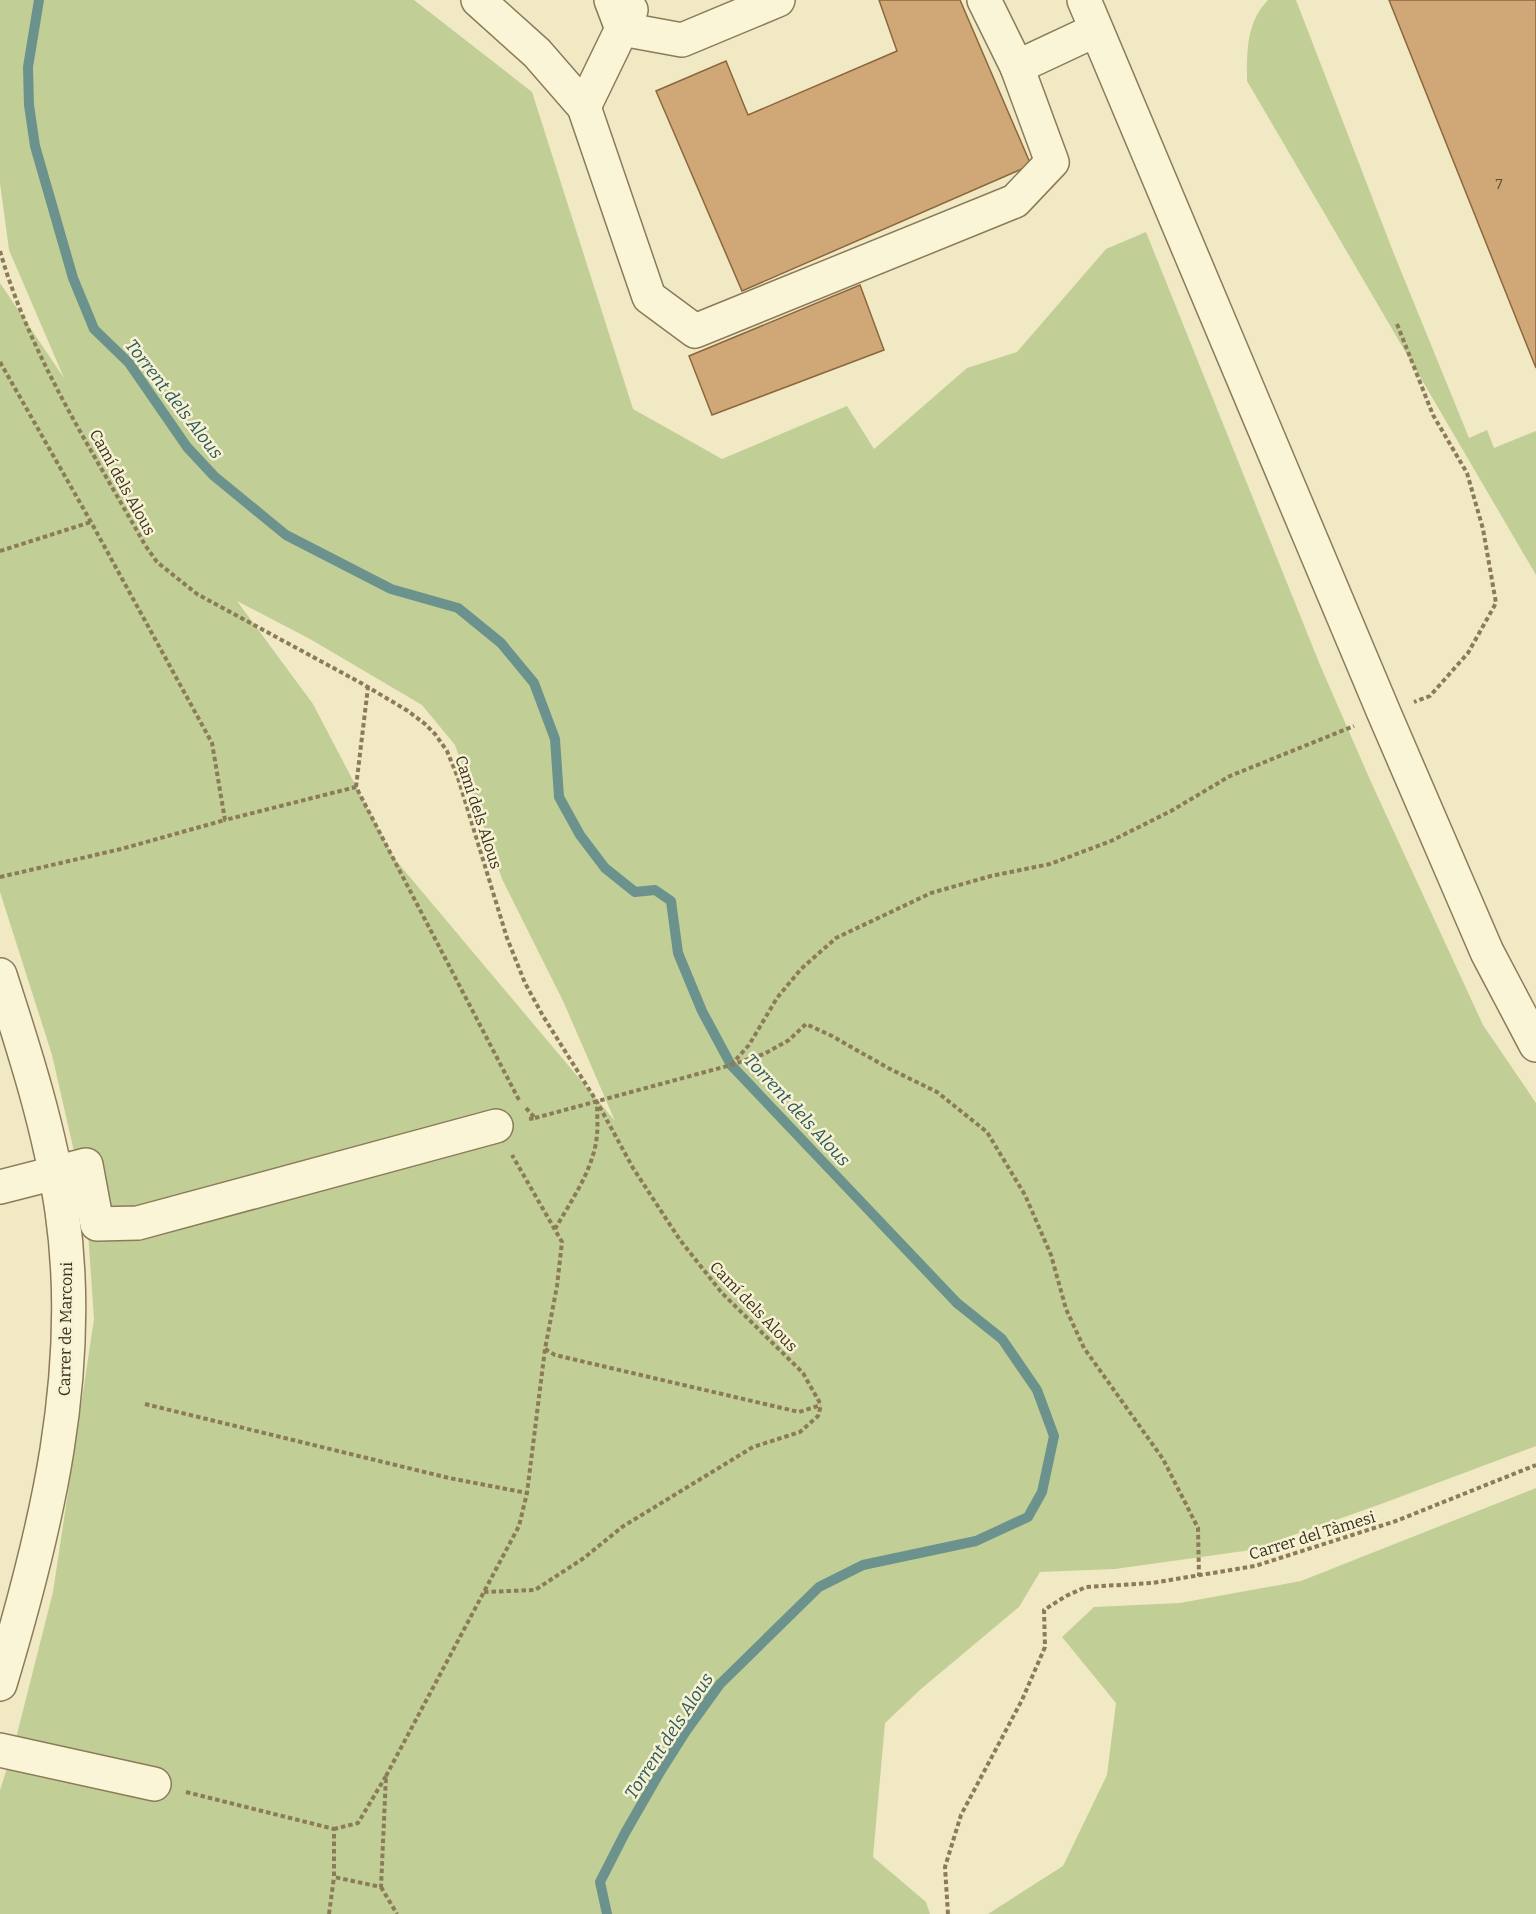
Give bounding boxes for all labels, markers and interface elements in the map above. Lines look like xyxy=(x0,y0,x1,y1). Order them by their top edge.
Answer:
house number: 7 xyxy=(1495,176,1503,193)
water label: Torrent dels Alous xyxy=(120,335,228,464)
street label: Camí dels Alous xyxy=(86,426,160,539)
street label: Camí dels Alous xyxy=(451,753,506,871)
water label: Torrent dels Alous xyxy=(739,1049,855,1171)
street label: Camí dels Alous xyxy=(706,1257,802,1355)
street label: Carrer de Marconi xyxy=(55,1262,76,1396)
street label: Carrer del Tàmesi xyxy=(1247,1507,1378,1564)
water label: Torrent dels Alous xyxy=(620,1668,718,1803)

